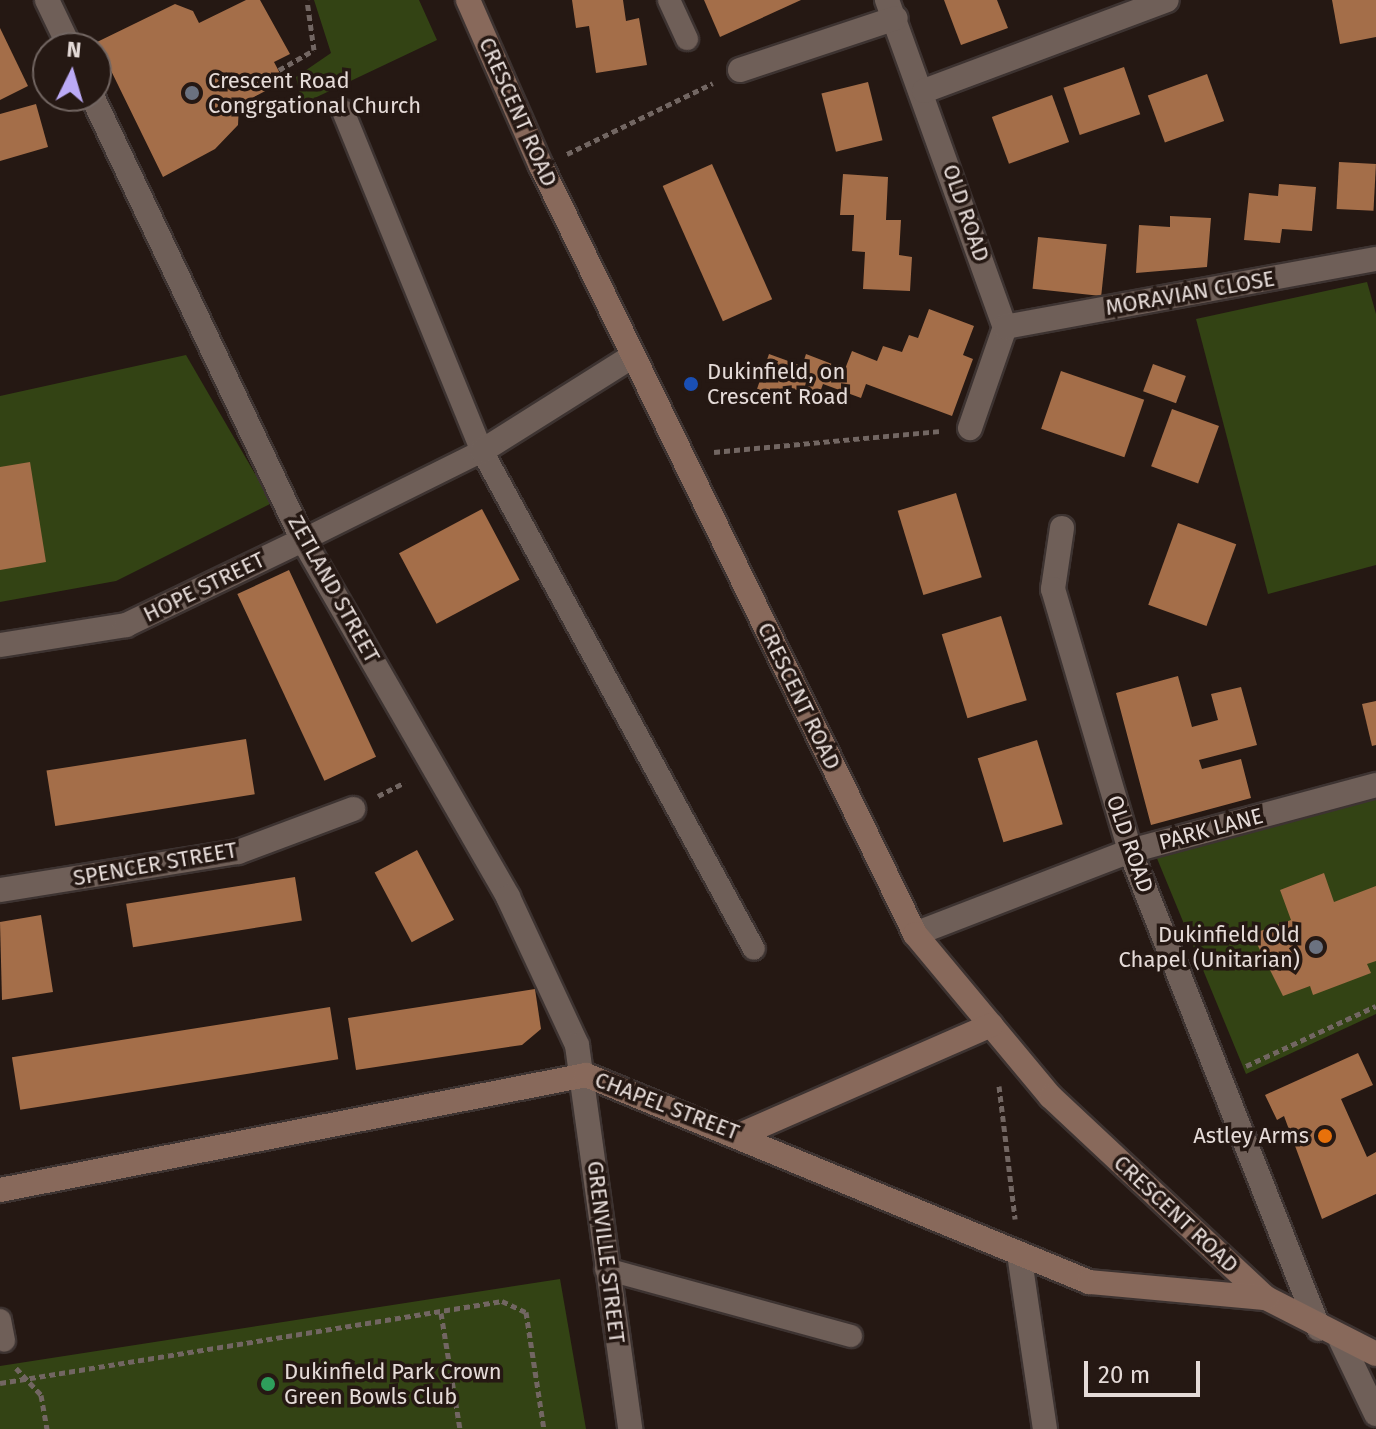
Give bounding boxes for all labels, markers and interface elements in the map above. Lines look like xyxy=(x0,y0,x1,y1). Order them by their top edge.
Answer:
north arrow xyxy=(32,32,112,112)
street label: CRESCENT ROAD xyxy=(473,33,563,191)
text: N xyxy=(66,36,82,64)
place label: Crescent Road Congrgational Church xyxy=(208,67,421,118)
marker: Crescent Road Congrgational Church xyxy=(183,84,201,102)
street label: OLD ROAD xyxy=(937,161,995,265)
street label: MORAVIAN CLOSE xyxy=(1103,265,1277,321)
place label: Dukinfield, on Crescent Road xyxy=(707,358,849,410)
marker: Dukinfield, on Crescent Road xyxy=(682,375,700,393)
street label: ZETLAND STREET xyxy=(283,511,385,667)
street label: HOPE STREET xyxy=(139,546,269,628)
street label: CRESCENT ROAD xyxy=(752,618,846,774)
street label: OLD ROAD xyxy=(1101,792,1159,896)
street label: PARK LANE xyxy=(1156,802,1266,856)
street label: SPENCER STREET xyxy=(71,837,239,891)
place label: Dukinfield Old Chapel (Unitarian) xyxy=(1118,921,1300,972)
marker: Dukinfield Old Chapel (Unitarian) xyxy=(1307,938,1325,956)
street label: CHAPEL STREET xyxy=(591,1066,743,1146)
place label: Astley Arms xyxy=(1193,1123,1309,1149)
marker: Astley Arms xyxy=(1316,1127,1334,1145)
street label: CRESCENT ROAD xyxy=(1108,1150,1244,1278)
street label: GRENVILLE STREET xyxy=(582,1159,630,1345)
scale bar xyxy=(1088,1345,1204,1395)
place label: Dukinfield Park Crown Green Bowls Club xyxy=(284,1358,502,1410)
text: 20 m xyxy=(1098,1361,1150,1389)
marker: Dukinfield Park Crown Green Bowls Club xyxy=(259,1375,277,1393)

